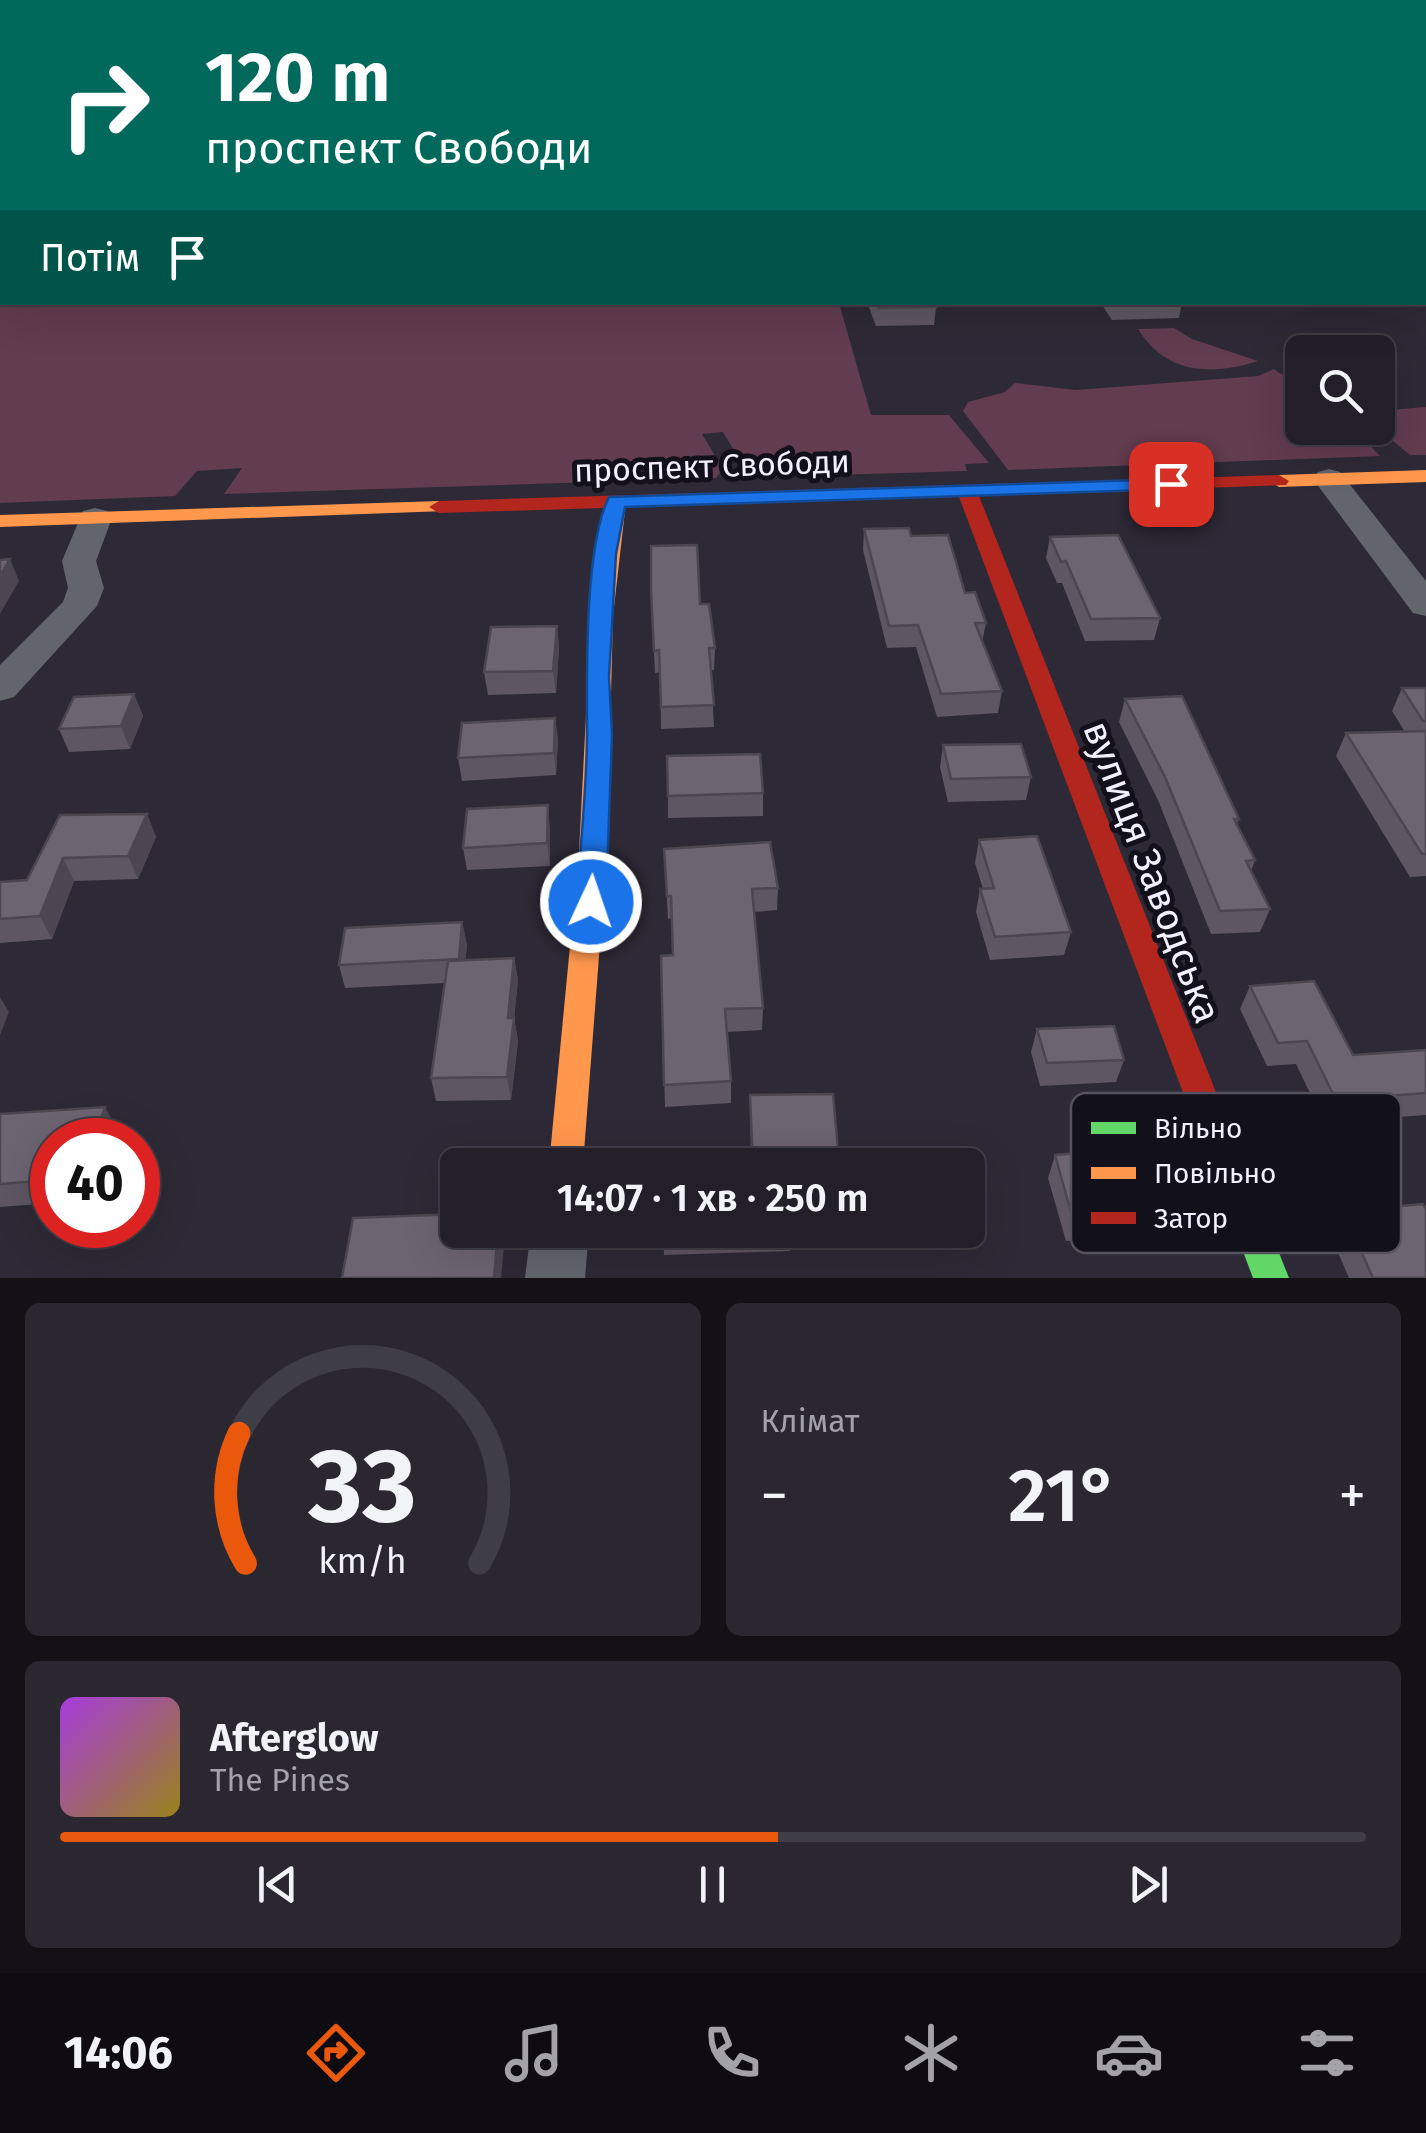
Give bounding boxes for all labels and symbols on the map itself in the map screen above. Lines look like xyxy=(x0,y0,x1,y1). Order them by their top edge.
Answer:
street label: проспект Свободи xyxy=(574,442,850,490)
pin xyxy=(1129,442,1214,527)
street label: вулиця Заводська xyxy=(1073,715,1231,1029)
position arrow xyxy=(539,850,643,954)
legend xyxy=(1071,1093,1401,1253)
text: Вільно xyxy=(1154,1112,1242,1145)
speed limit sign: 40 xyxy=(30,1118,160,1248)
text: Повільно xyxy=(1154,1157,1276,1190)
text: Затор xyxy=(1154,1202,1228,1235)

